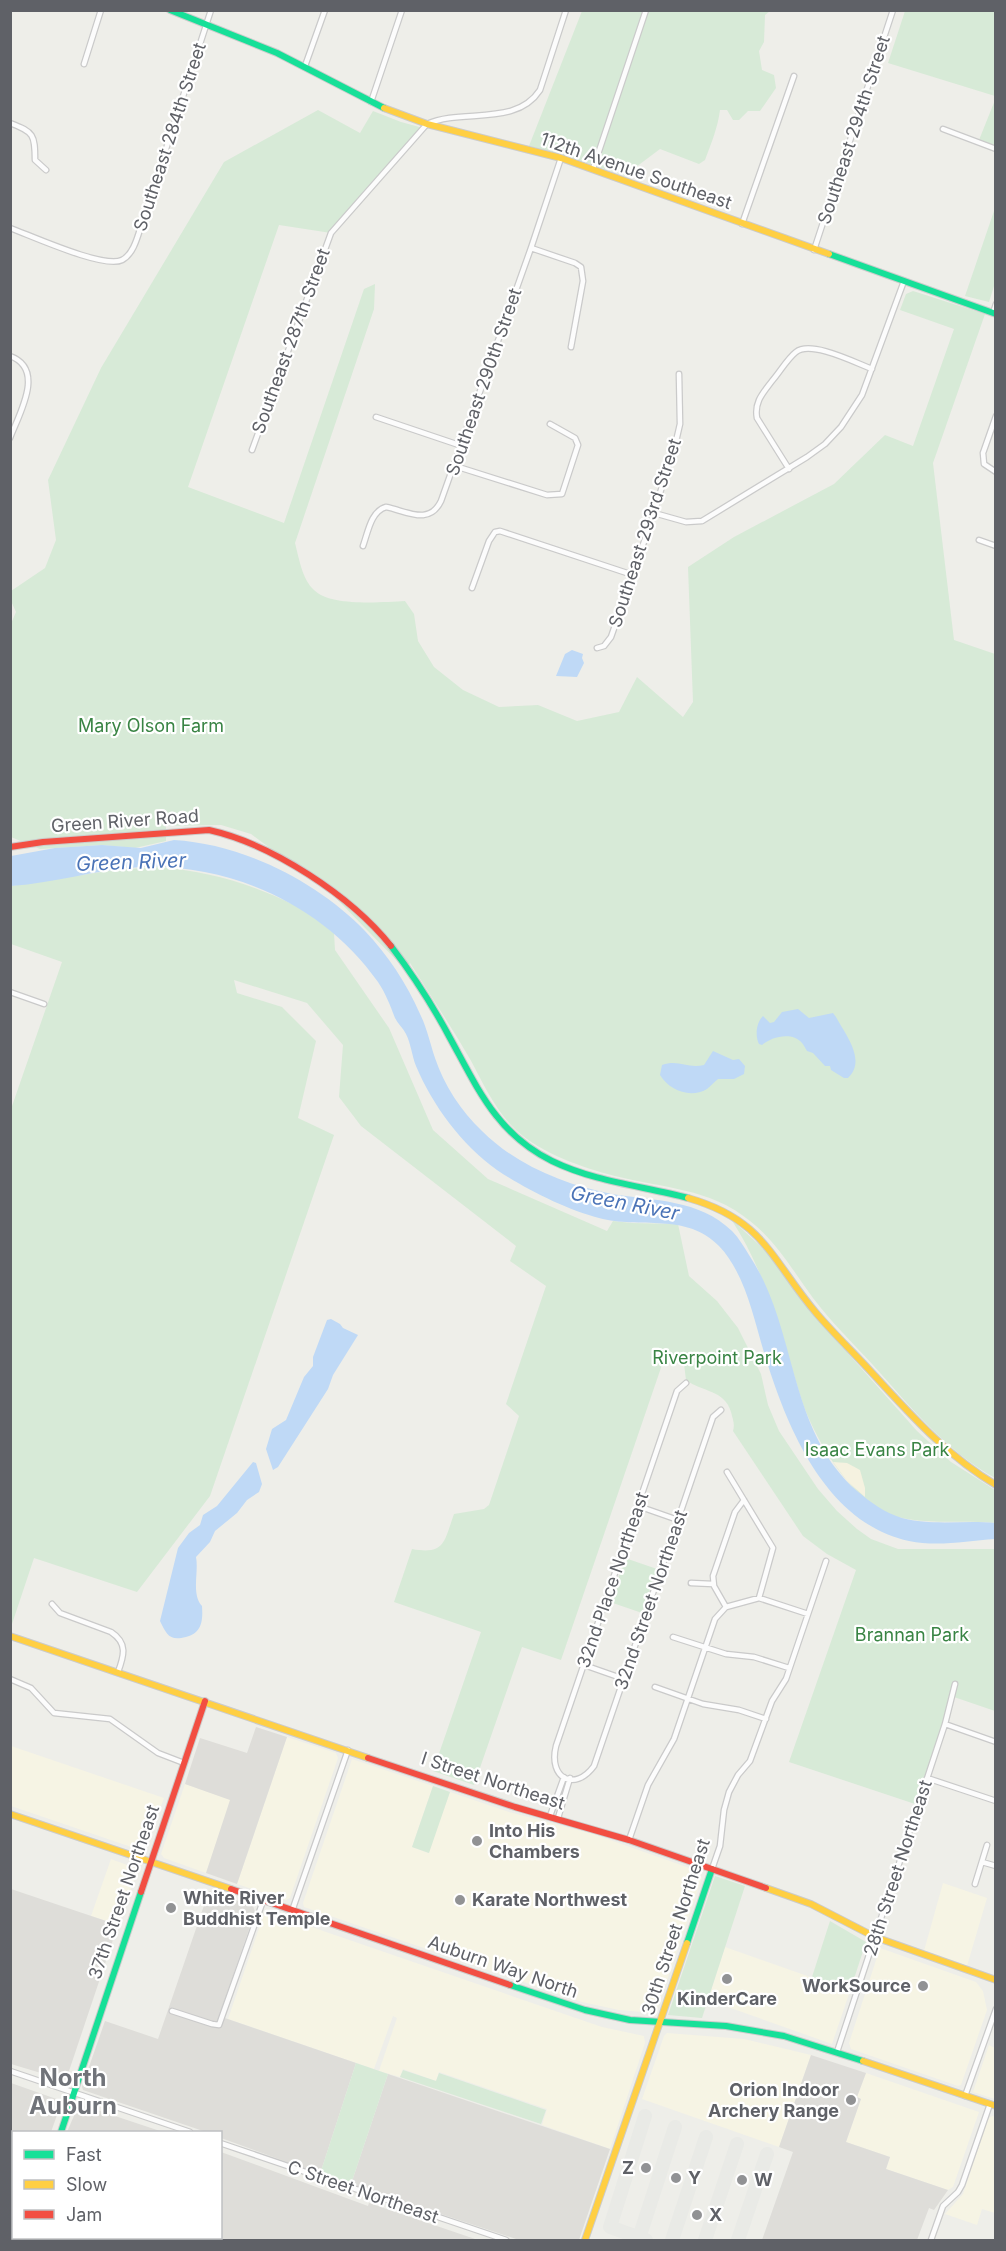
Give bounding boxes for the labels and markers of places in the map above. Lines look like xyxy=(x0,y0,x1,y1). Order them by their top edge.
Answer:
place label: Into His Chambers xyxy=(489,1820,580,1862)
marker: Into His Chambers xyxy=(470,1834,484,1848)
place label: White River Buddhist Temple xyxy=(183,1887,331,1929)
place label: Karate Northwest xyxy=(472,1889,627,1910)
marker: Karate Northwest xyxy=(453,1893,467,1907)
marker: White River Buddhist Temple xyxy=(164,1901,178,1915)
marker: KinderCare xyxy=(720,1972,734,1986)
place label: WorkSource xyxy=(802,1975,911,1996)
marker: WorkSource xyxy=(916,1979,930,1993)
place label: KinderCare xyxy=(677,1988,777,2009)
place label: Orion Indoor Archery Range xyxy=(708,2079,839,2121)
marker: Orion Indoor Archery Range xyxy=(844,2093,858,2107)
place label: Z xyxy=(622,2157,634,2178)
marker: Z xyxy=(639,2161,653,2175)
place label: Y xyxy=(688,2167,701,2188)
place label: W xyxy=(754,2169,773,2190)
marker: Y xyxy=(669,2171,683,2185)
marker: W xyxy=(735,2173,749,2187)
place label: X xyxy=(709,2204,722,2225)
marker: X xyxy=(690,2208,704,2222)

